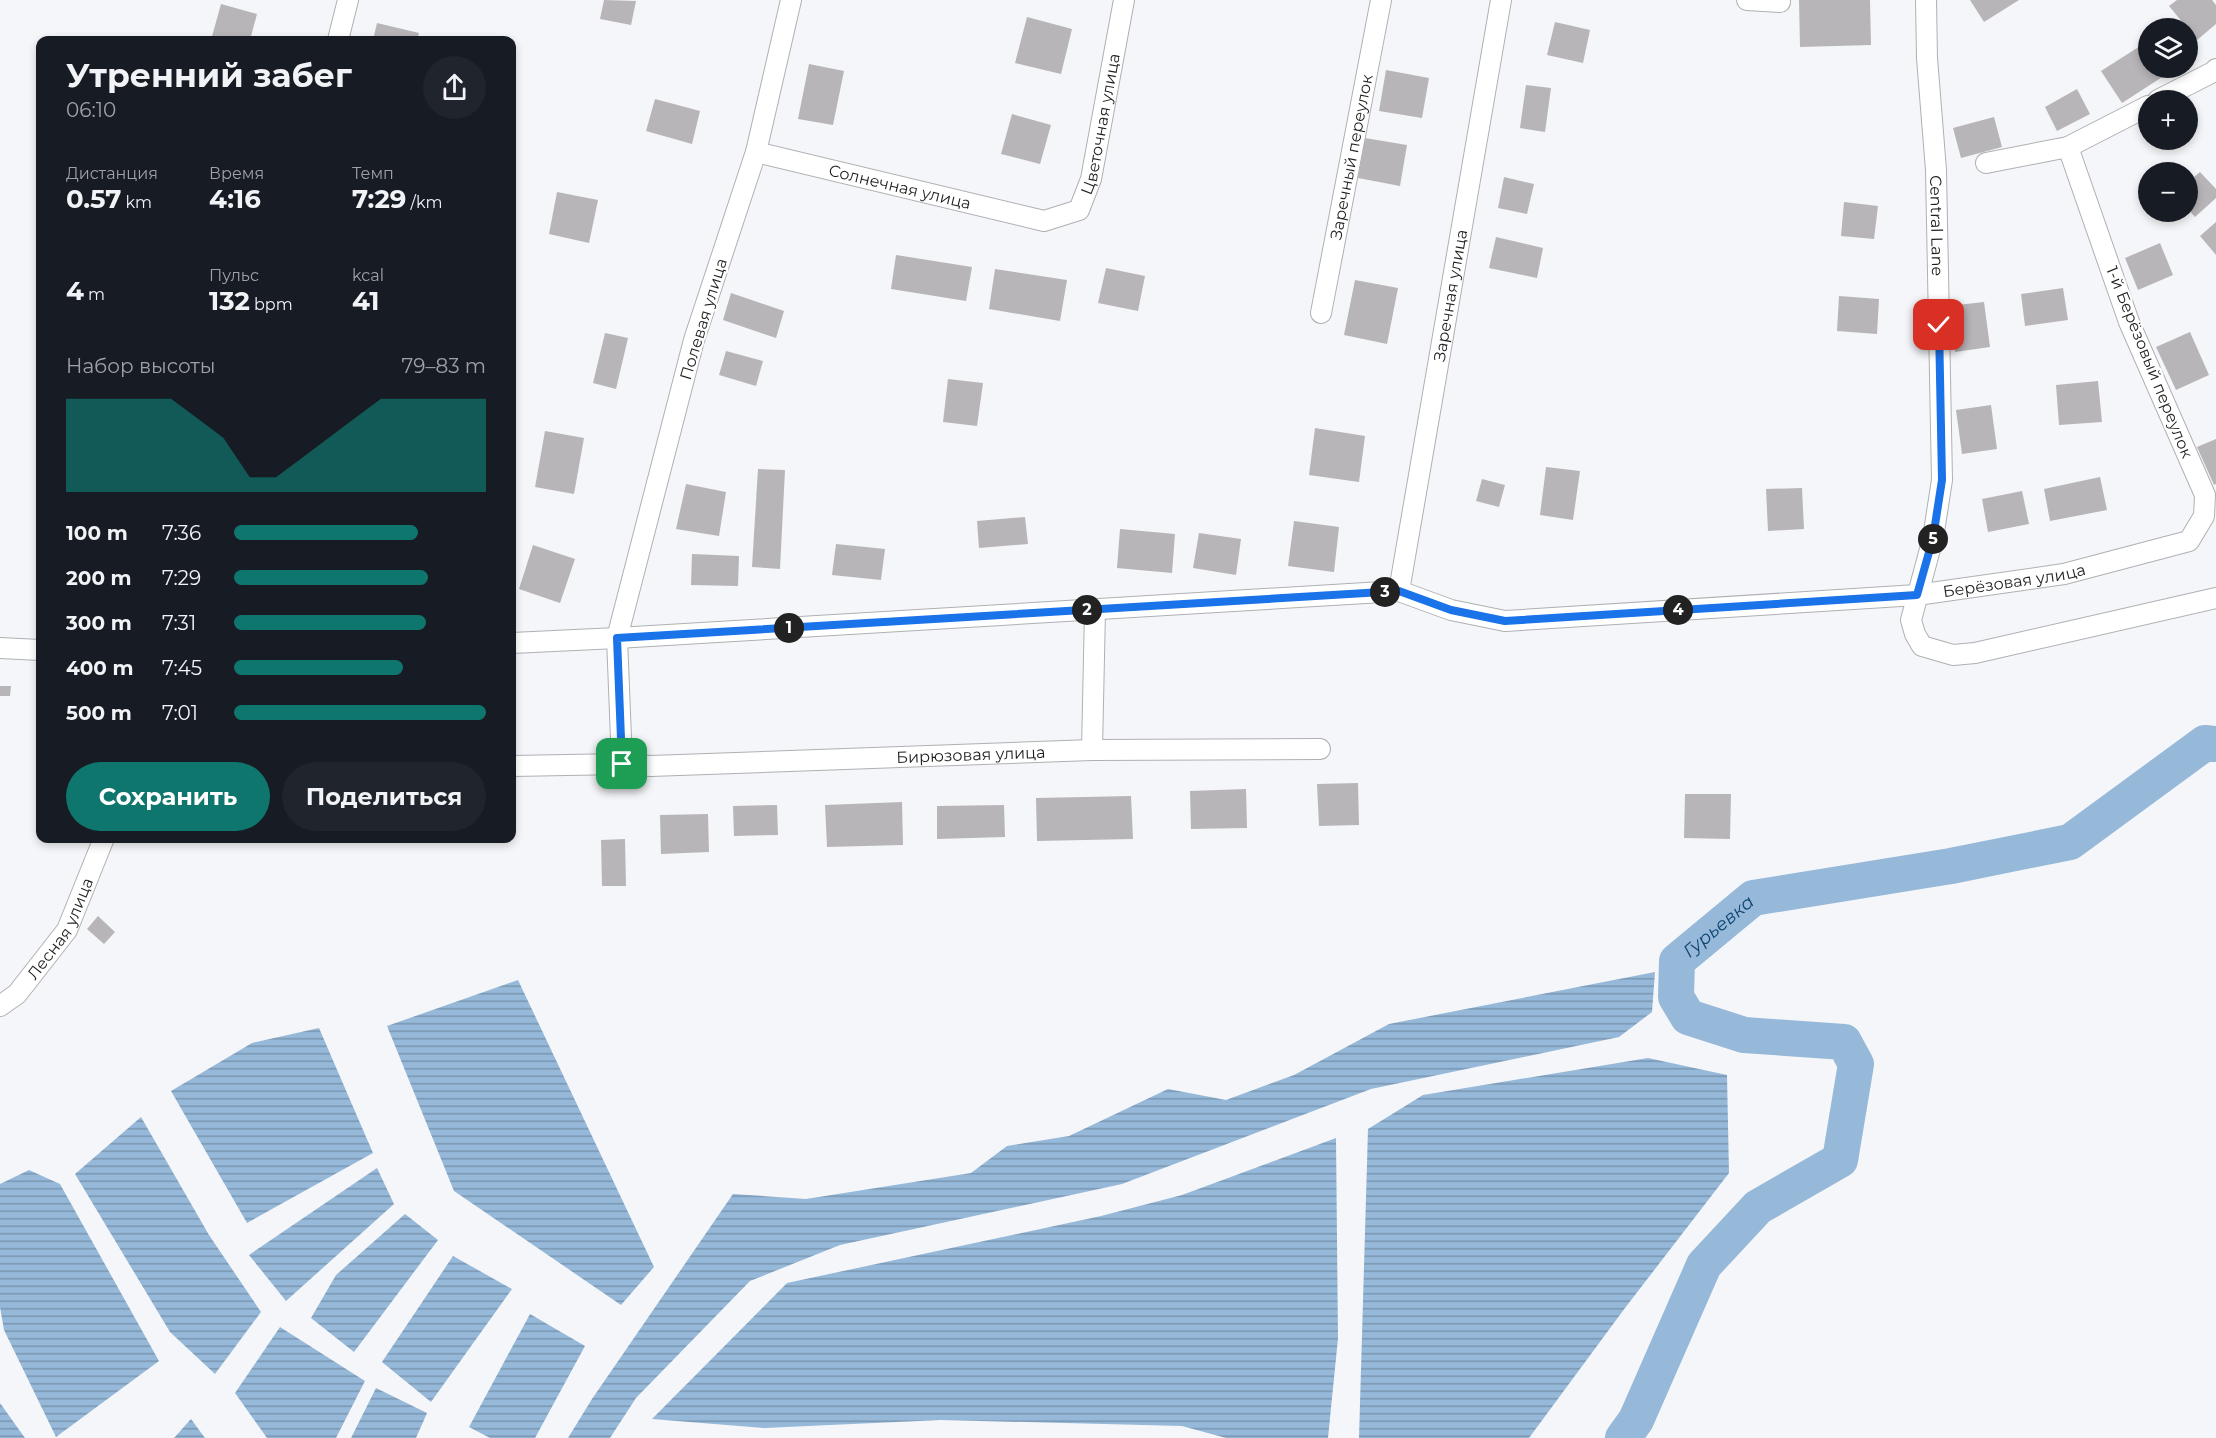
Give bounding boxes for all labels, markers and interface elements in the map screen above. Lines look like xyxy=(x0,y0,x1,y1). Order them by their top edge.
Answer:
map controls xyxy=(2138,18,2198,222)
button: layers xyxy=(2138,18,2198,78)
street label: Цветочная улица xyxy=(1077,52,1124,197)
text: Утренний забег xyxy=(66,55,352,95)
button: share xyxy=(423,56,486,119)
street label: Заречный переулок xyxy=(1326,72,1377,241)
button: + xyxy=(2138,90,2198,150)
text: 06:10 xyxy=(66,98,116,122)
street label: Солнечная улица xyxy=(827,161,973,213)
button: − xyxy=(2138,162,2198,222)
text: Дистанция xyxy=(66,164,158,183)
text: Время xyxy=(209,164,264,183)
text: Темп xyxy=(352,164,394,183)
street label: Central Lane xyxy=(1926,175,1947,276)
text: 0.57 xyxy=(66,183,121,215)
text: 4:16 xyxy=(209,183,261,215)
text: 7:29 xyxy=(352,183,406,215)
text: km xyxy=(121,193,152,212)
text: /km xyxy=(406,193,442,212)
street label: Заречная улица xyxy=(1430,228,1471,363)
street label: Полевая улица xyxy=(676,256,731,382)
street label: 1-й Берёзовый переулок xyxy=(2102,264,2197,462)
text: Пульс xyxy=(209,266,259,285)
text: kcal xyxy=(352,266,384,285)
text: 4 xyxy=(66,275,84,307)
text: m xyxy=(84,285,105,304)
text: 132 xyxy=(209,285,250,317)
text: 41 xyxy=(352,285,379,317)
text: bpm xyxy=(250,295,293,314)
pin xyxy=(1913,299,1964,350)
icon: check xyxy=(1922,308,1955,341)
text: Набор высоты xyxy=(66,354,215,378)
text: 79–83 m xyxy=(401,354,486,378)
text: 100 m xyxy=(66,521,128,545)
text: 7:36 xyxy=(162,521,201,545)
pin: 5 xyxy=(1918,524,1948,554)
text: 5 xyxy=(1928,529,1938,548)
street label: Берёзовая улица xyxy=(1942,560,2088,601)
text: 200 m xyxy=(66,566,132,590)
text: 7:29 xyxy=(162,566,201,590)
pin: 3 xyxy=(1370,577,1400,607)
text: 3 xyxy=(1380,582,1390,601)
pin: 2 xyxy=(1072,595,1102,625)
pin: 4 xyxy=(1663,595,1693,625)
text: 2 xyxy=(1082,600,1092,619)
text: 4 xyxy=(1672,600,1684,619)
text: 300 m xyxy=(66,611,132,635)
text: 7:31 xyxy=(162,611,196,635)
pin: 1 xyxy=(774,613,804,643)
text: 1 xyxy=(786,618,792,637)
text: 400 m xyxy=(66,656,134,680)
text: 7:45 xyxy=(162,656,202,680)
text: 500 m xyxy=(66,701,132,725)
text: 7:01 xyxy=(162,701,198,725)
pin xyxy=(596,738,647,789)
street label: Бирюзовая улица xyxy=(896,743,1046,767)
icon: arrive xyxy=(605,747,638,780)
button: Сохранить xyxy=(66,762,270,831)
button: Поделиться xyxy=(282,762,486,831)
street label: Лесная улица xyxy=(23,875,97,983)
water label: Гурьевка xyxy=(1679,891,1758,962)

